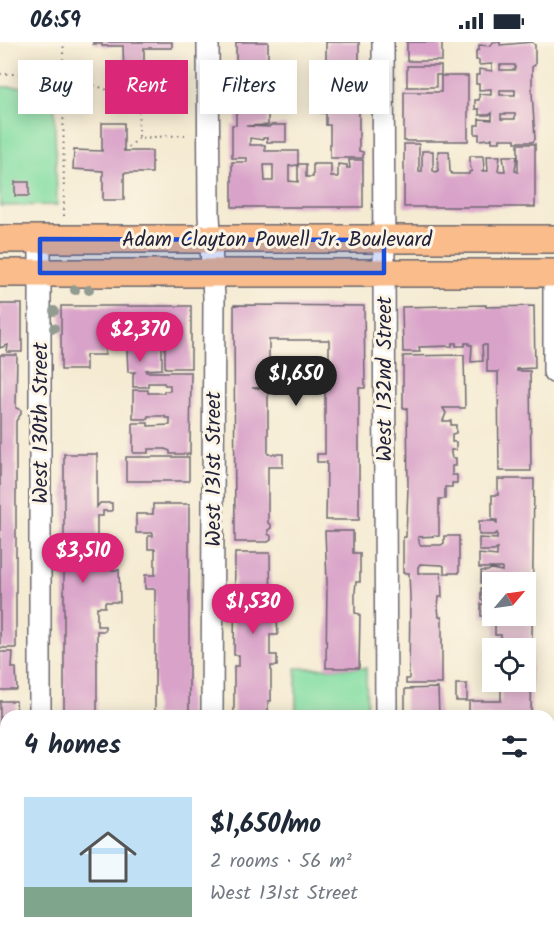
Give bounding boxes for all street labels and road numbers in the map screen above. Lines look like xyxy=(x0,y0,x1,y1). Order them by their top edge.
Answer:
street label: Adam Clayton Powell Jr. Boulevard xyxy=(122,224,433,257)
street label: West 132nd Street xyxy=(369,295,402,462)
street label: West 130th Street xyxy=(25,341,58,504)
street label: West 131st Street xyxy=(198,390,231,547)

